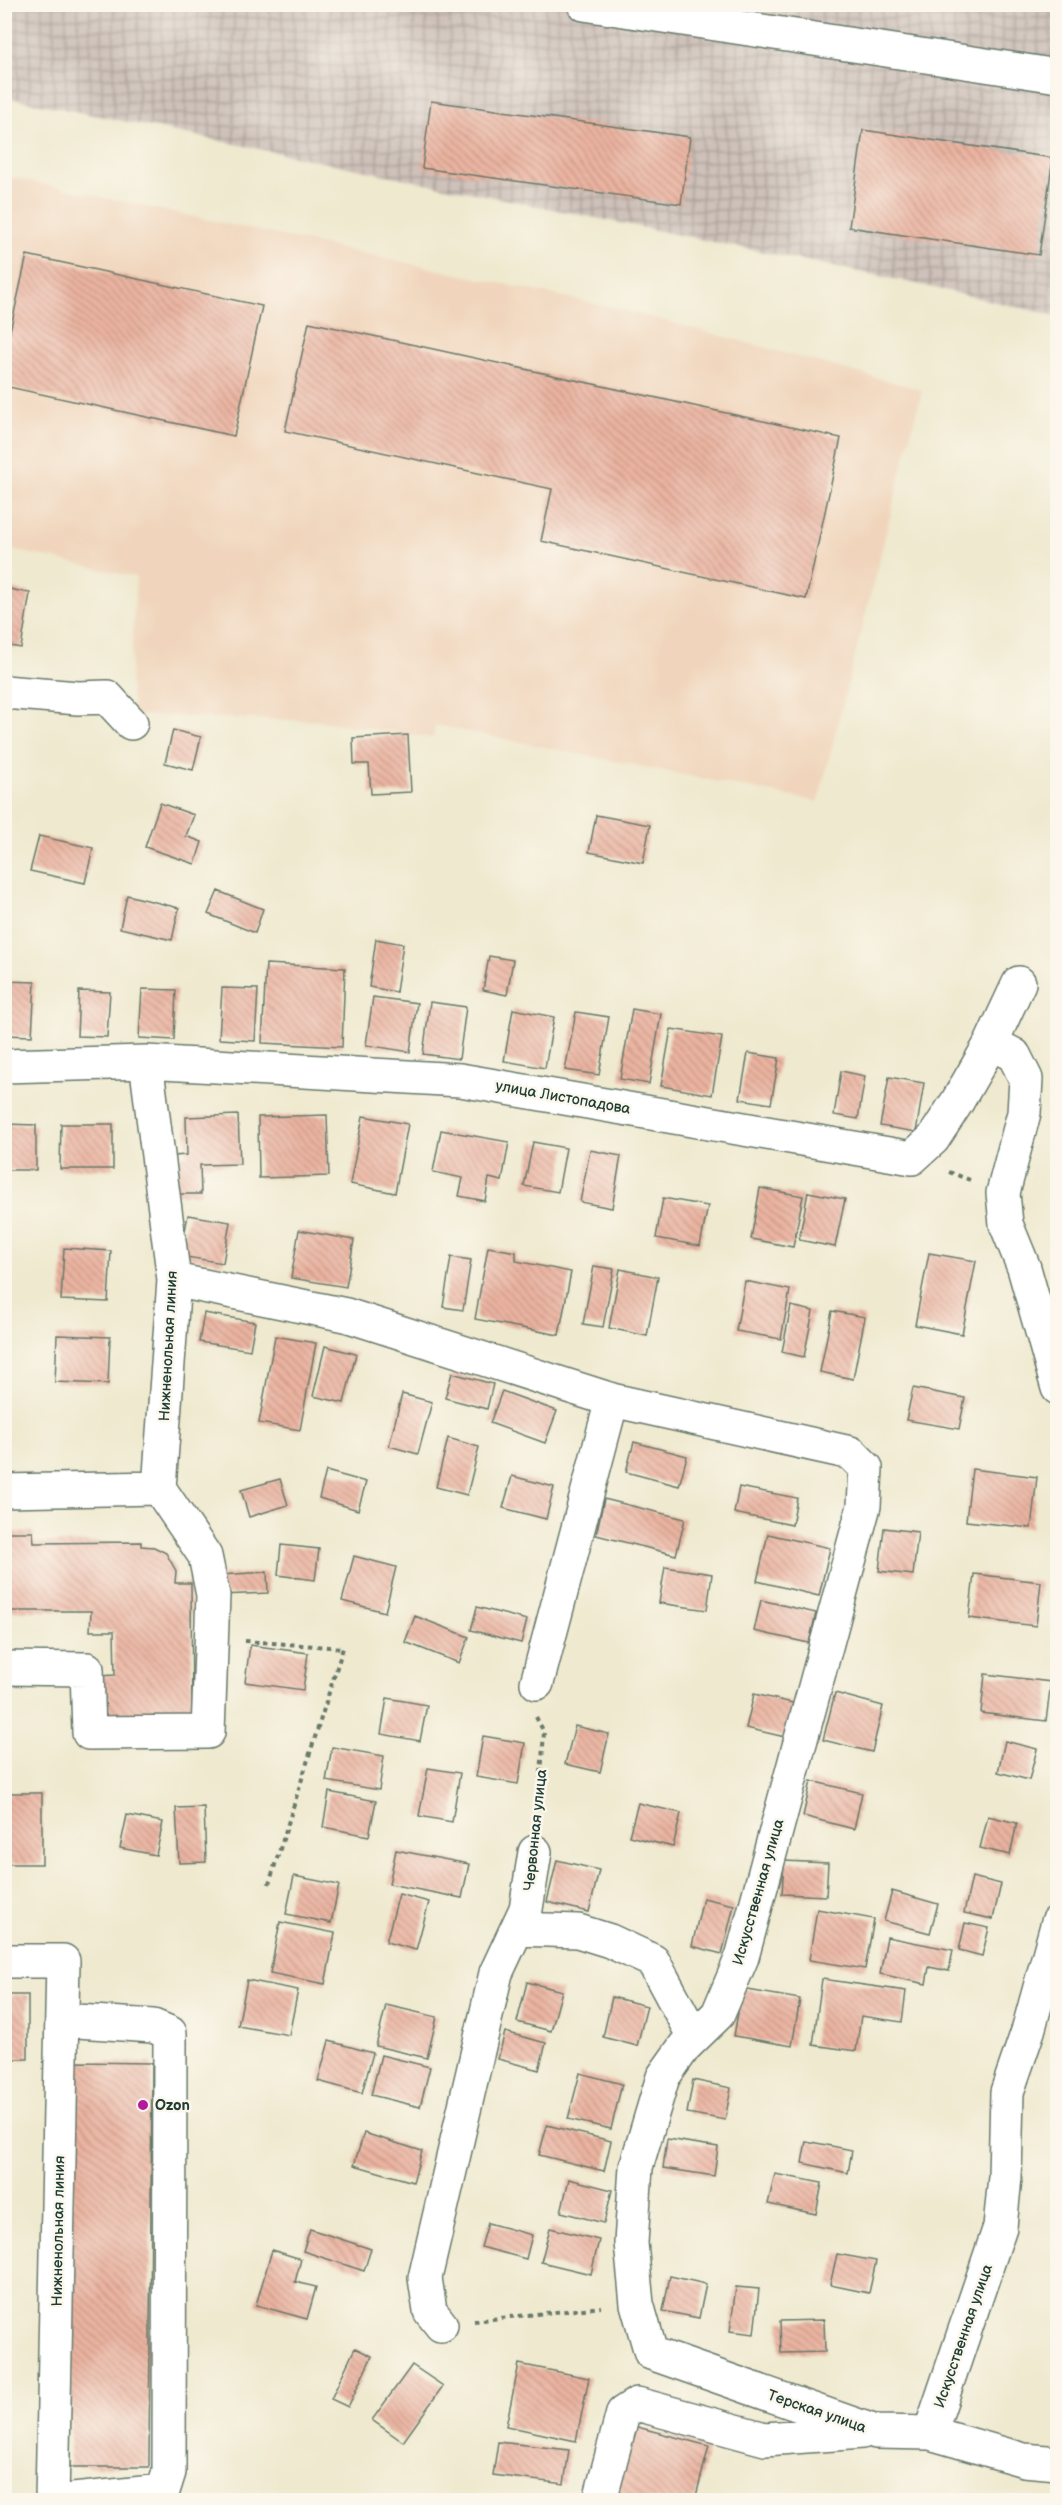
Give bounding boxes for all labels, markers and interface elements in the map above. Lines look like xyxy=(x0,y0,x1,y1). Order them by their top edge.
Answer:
street label: улица Листопадова xyxy=(494,1076,632,1119)
street label: Нижненольная линия xyxy=(155,1270,182,1422)
street label: Червонная улица xyxy=(520,1768,551,1892)
street label: Искусственная улица xyxy=(729,1817,788,1967)
place label: Ozon xyxy=(155,2096,190,2115)
marker: Ozon xyxy=(136,2098,150,2112)
street label: Нижненольная линия xyxy=(48,2155,69,2307)
street label: Искусственная улица xyxy=(930,2262,997,2411)
street label: Терская улица xyxy=(765,2386,869,2437)

